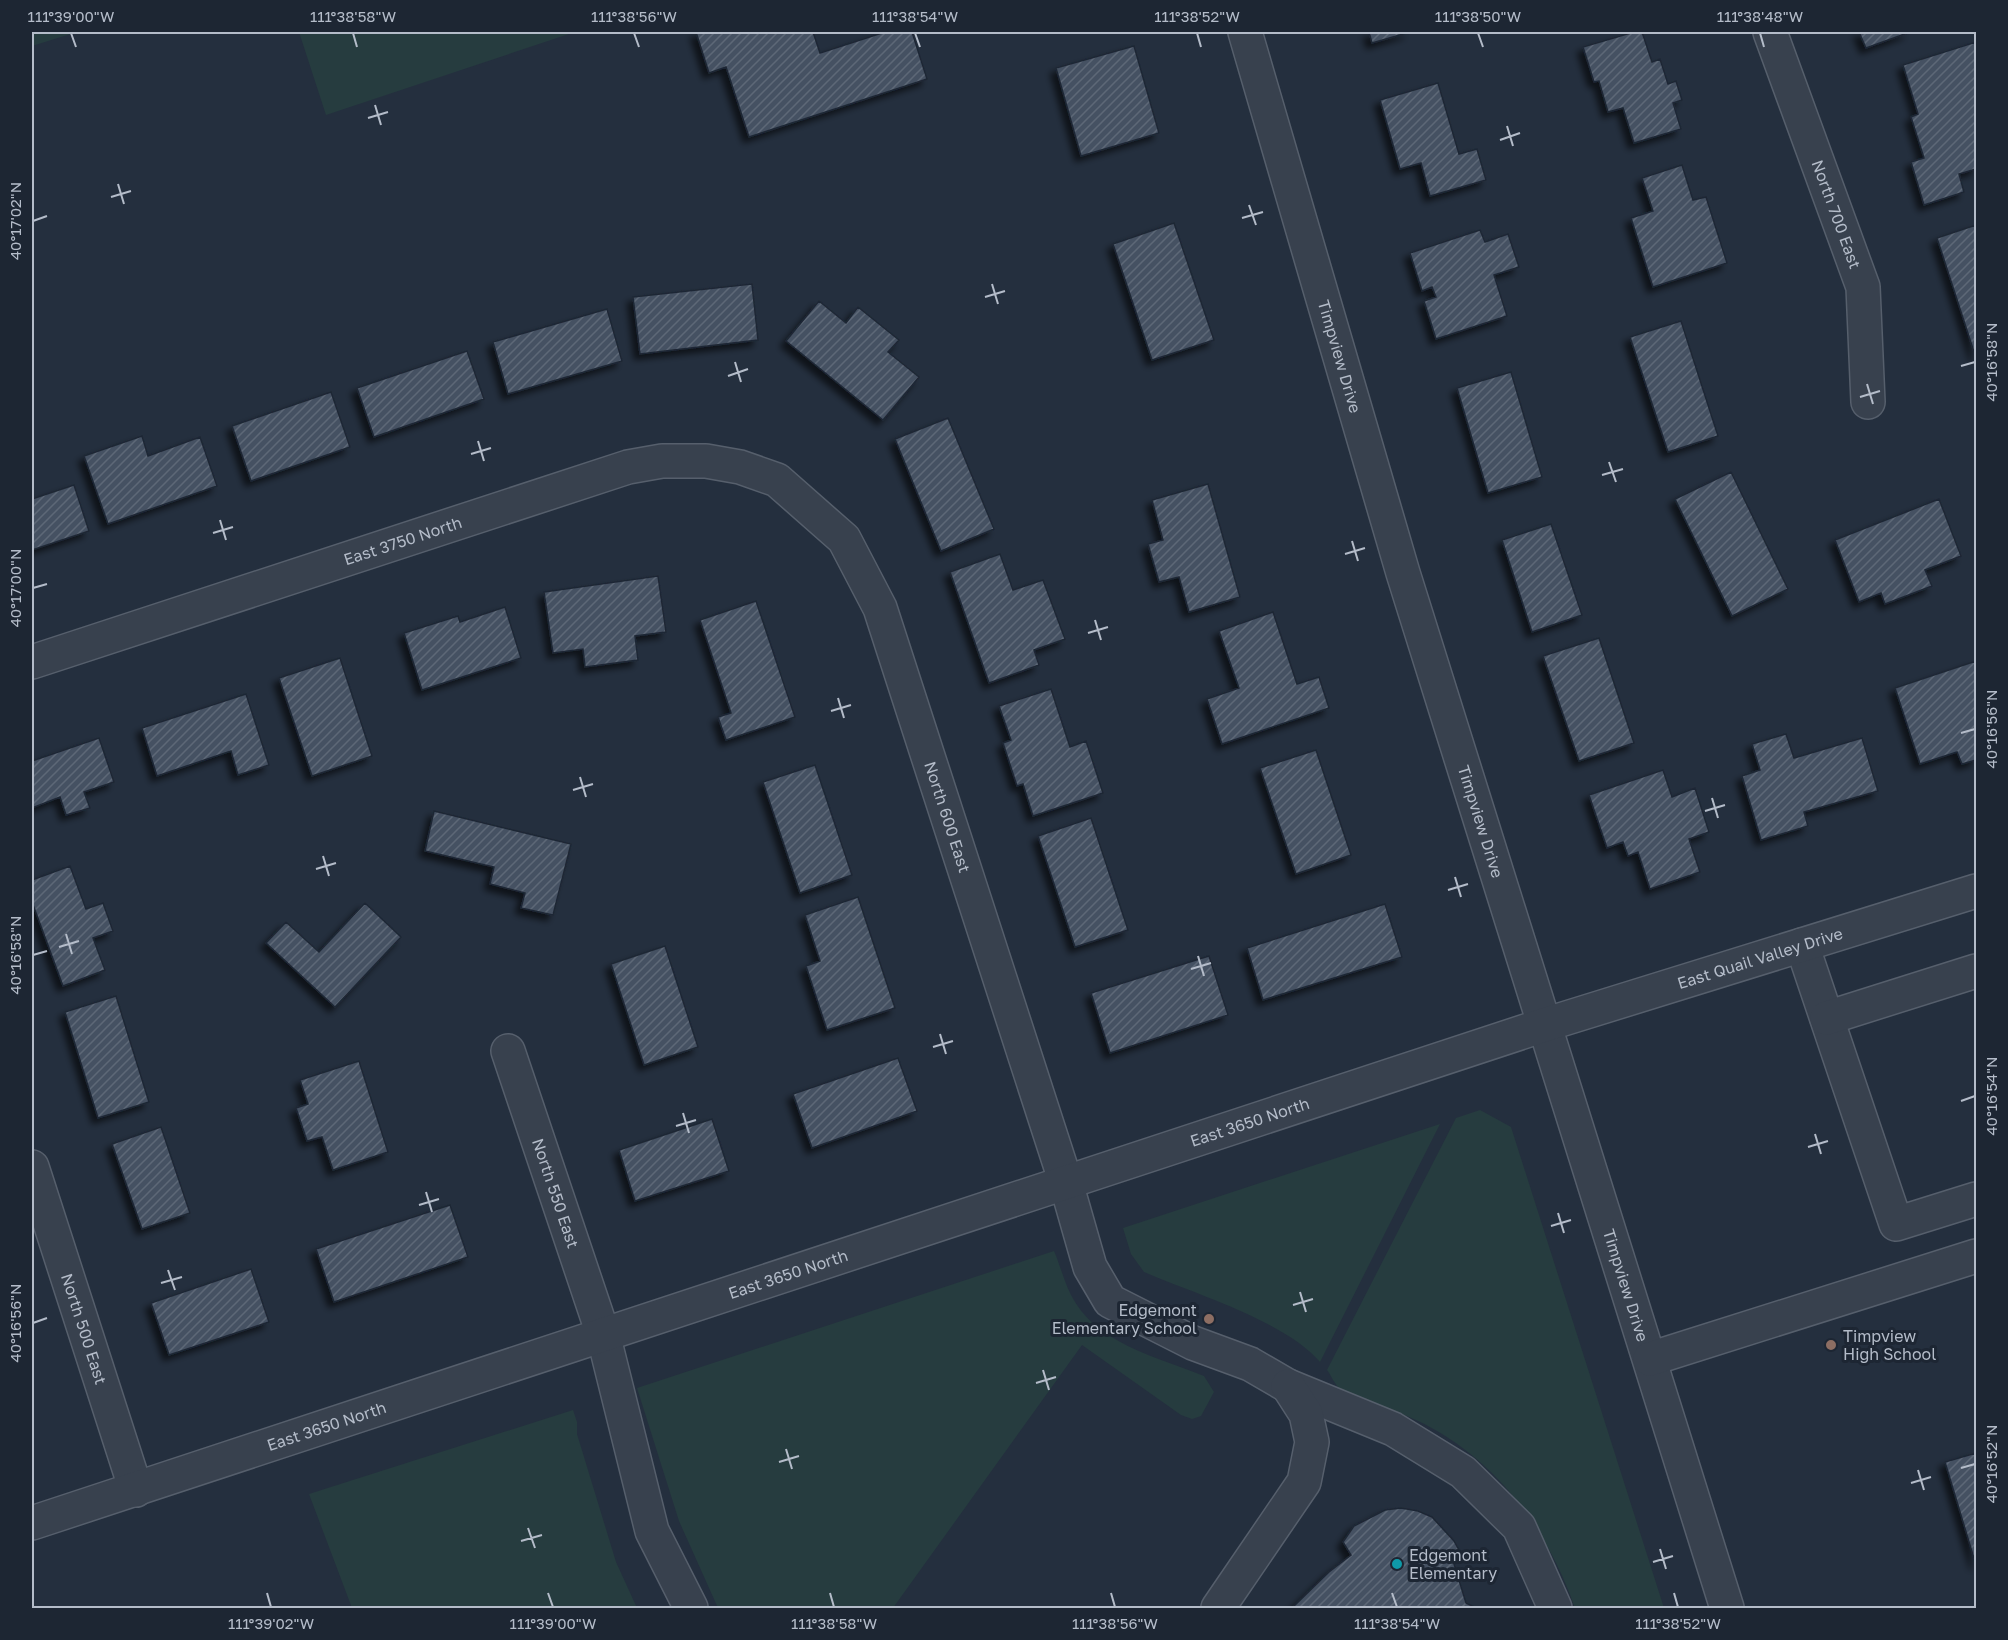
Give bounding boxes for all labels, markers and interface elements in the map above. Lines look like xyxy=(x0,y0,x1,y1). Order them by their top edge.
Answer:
text: 111°39'00"W xyxy=(28,7,114,25)
text: 111°38'58"W xyxy=(310,7,396,25)
text: 111°38'56"W xyxy=(591,7,677,25)
text: 111°38'54"W xyxy=(872,7,958,25)
text: 111°38'52"W xyxy=(1154,7,1240,25)
text: 111°38'50"W xyxy=(1435,7,1521,25)
text: 111°38'48"W xyxy=(1717,7,1803,25)
street label: North 700 East xyxy=(1807,157,1865,271)
text: 40°17'02"N xyxy=(6,182,24,260)
street label: Timpview Drive xyxy=(1314,298,1366,415)
text: 40°16'58"N xyxy=(1982,322,2000,402)
street label: East 3750 North xyxy=(341,512,464,569)
text: 40°17'00"N xyxy=(6,549,24,627)
text: 40°16'56"N xyxy=(1982,690,2000,768)
street label: North 600 East xyxy=(920,759,975,875)
street label: Timpview Drive xyxy=(1454,763,1508,880)
text: 40°16'58"N xyxy=(6,915,24,995)
street label: East Quail Valley Drive xyxy=(1675,923,1845,993)
text: 40°16'54"N xyxy=(1982,1056,2000,1136)
street label: East 3650 North xyxy=(1187,1093,1312,1151)
street label: North 550 East xyxy=(528,1136,583,1251)
street label: Timpview Drive xyxy=(1599,1227,1653,1344)
street label: East 3650 North xyxy=(726,1245,850,1303)
street label: North 500 East xyxy=(57,1271,111,1387)
text: 40°16'56"N xyxy=(6,1284,24,1362)
place label: Edgemont Elementary School xyxy=(1052,1300,1197,1338)
marker: Edgemont Elementary School xyxy=(1202,1312,1216,1326)
place label: Timpview High School xyxy=(1843,1326,1936,1364)
marker: Timpview High School xyxy=(1824,1338,1838,1352)
street label: East 3650 North xyxy=(264,1397,389,1455)
text: 40°16'52"N xyxy=(1982,1425,2000,1503)
place label: Edgemont Elementary xyxy=(1409,1545,1497,1583)
marker: Edgemont Elementary xyxy=(1390,1557,1404,1571)
text: 111°39'02"W xyxy=(228,1614,314,1632)
text: 111°39'00"W xyxy=(510,1614,596,1632)
text: 111°38'58"W xyxy=(791,1614,877,1632)
text: 111°38'56"W xyxy=(1072,1614,1158,1632)
text: 111°38'54"W xyxy=(1354,1614,1440,1632)
text: 111°38'52"W xyxy=(1635,1614,1721,1632)

